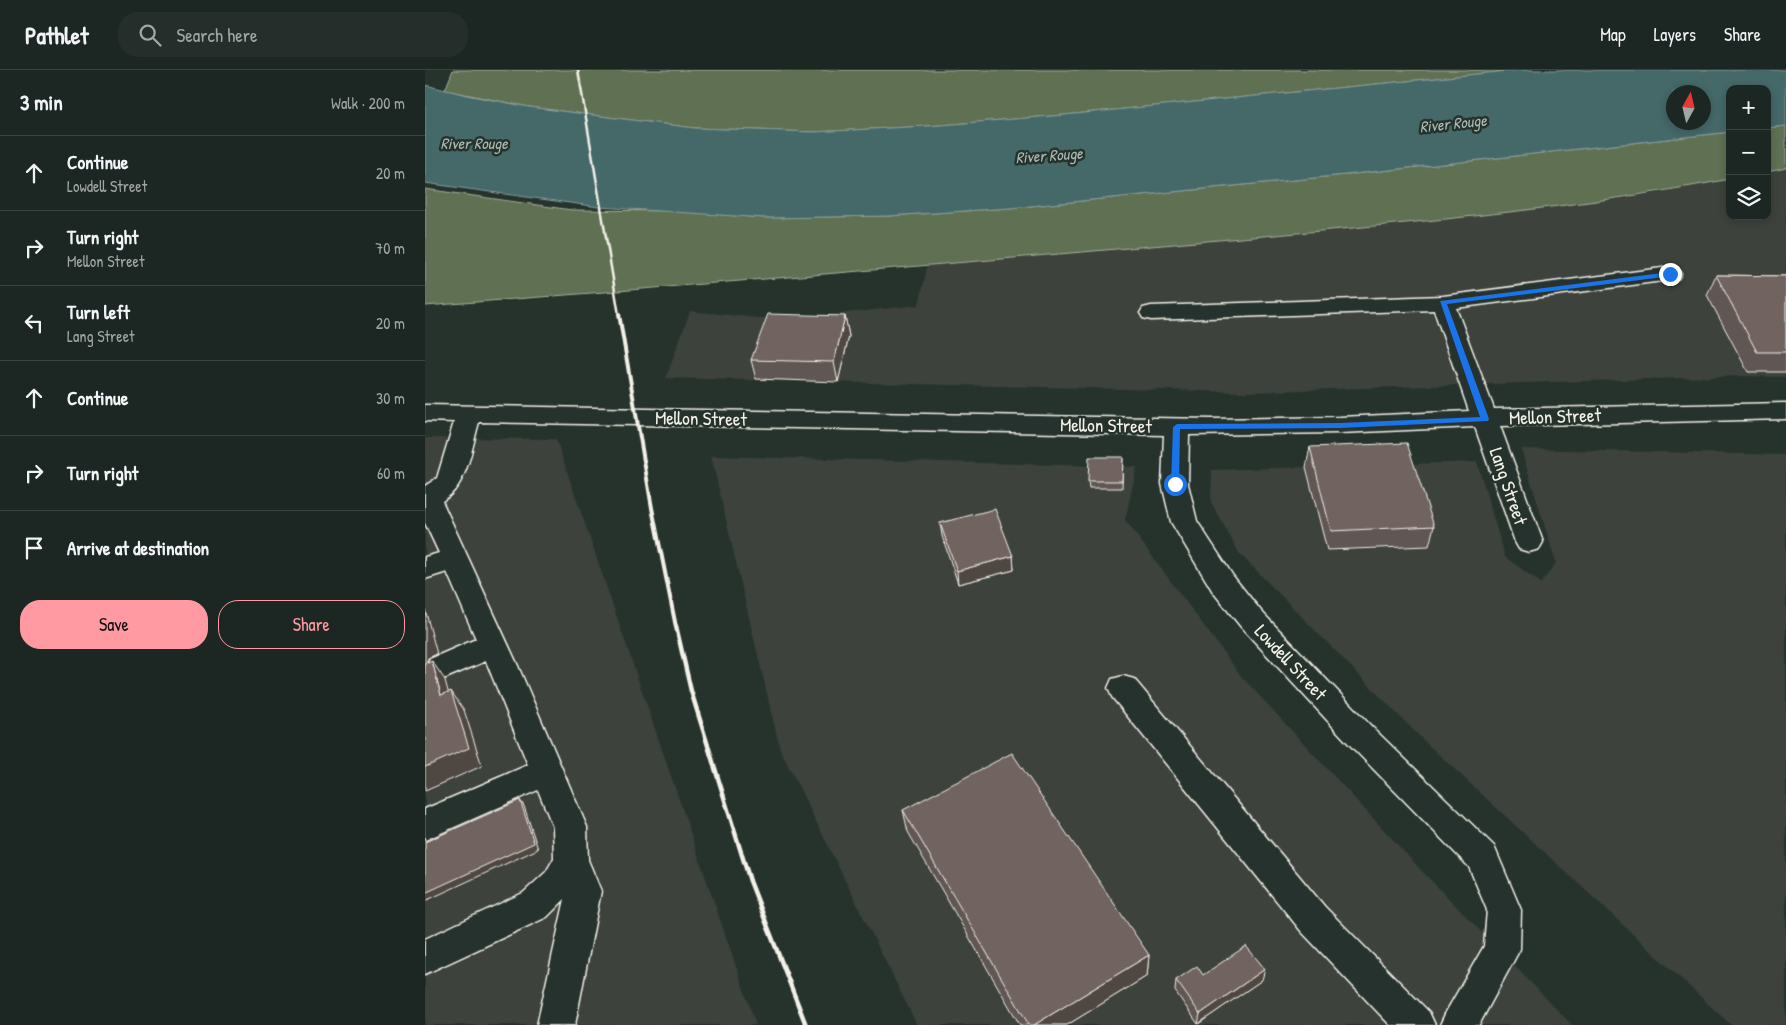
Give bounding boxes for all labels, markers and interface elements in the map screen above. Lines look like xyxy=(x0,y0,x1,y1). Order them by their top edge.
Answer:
search box xyxy=(118,12,468,57)
text: Pathlet xyxy=(25,19,88,51)
icon: search xyxy=(136,21,164,49)
text: Search here xyxy=(176,22,258,48)
text: Map xyxy=(1600,22,1626,47)
text: Layers xyxy=(1654,22,1696,47)
text: Share xyxy=(1724,22,1761,47)
north arrow xyxy=(1666,85,1711,130)
map controls xyxy=(1726,85,1771,220)
button: + xyxy=(1726,85,1771,130)
text: 3 min xyxy=(20,88,63,117)
text: Walk · 200 m xyxy=(331,92,405,114)
water label: River Rouge xyxy=(1419,108,1488,137)
button: − xyxy=(1726,130,1771,175)
water label: River Rouge xyxy=(440,132,508,154)
water label: River Rouge xyxy=(1015,142,1084,168)
text: Continue xyxy=(67,149,128,175)
icon: ahead xyxy=(20,159,48,187)
text: 20 m xyxy=(376,162,405,184)
text: Lowdell Street xyxy=(67,175,147,197)
button: layers xyxy=(1726,175,1771,220)
text: Turn right xyxy=(67,224,138,250)
icon: right xyxy=(20,234,48,262)
text: 70 m xyxy=(375,237,405,259)
text: Mellon Street xyxy=(67,250,144,272)
route end xyxy=(1659,263,1682,286)
text: Turn left xyxy=(67,299,130,325)
icon: left xyxy=(20,309,48,337)
text: 20 m xyxy=(376,312,405,334)
text: Lang Street xyxy=(67,325,135,347)
icon: ahead xyxy=(20,384,48,412)
text: Continue xyxy=(67,385,128,411)
text: 30 m xyxy=(376,387,405,409)
street label: Mellon Street xyxy=(1509,401,1602,431)
street label: Mellon Street xyxy=(655,404,748,432)
street label: Mellon Street xyxy=(1060,411,1153,439)
street label: Lang Street xyxy=(1484,444,1534,529)
icon: right xyxy=(20,459,48,487)
text: Turn right xyxy=(67,460,138,486)
text: 60 m xyxy=(377,462,405,484)
route start xyxy=(1164,473,1187,496)
icon: arrive xyxy=(20,534,48,562)
text: Arrive at destination xyxy=(67,535,209,561)
button: Save xyxy=(20,600,208,649)
button: Share xyxy=(218,600,405,649)
street label: Lowdell Street xyxy=(1249,618,1333,706)

